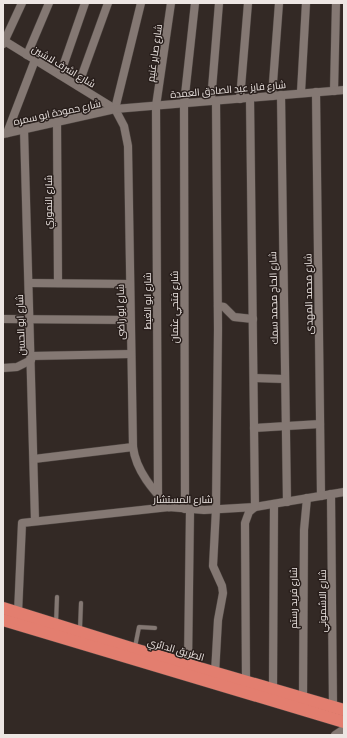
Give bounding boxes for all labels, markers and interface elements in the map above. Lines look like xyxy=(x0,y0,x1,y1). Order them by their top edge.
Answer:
street label: شارع صابر غنيم xyxy=(143,23,166,83)
street label: شارع اشرف لاشين xyxy=(29,41,99,91)
street label: شارع فايز عبد الصادق العمدة xyxy=(169,77,287,101)
street label: شارع حمودة ابو سمره xyxy=(12,96,102,128)
street label: شارع النموري xyxy=(41,175,56,229)
street label: شارع الحاج محمد سمك xyxy=(265,251,281,345)
street label: شارع محمد المهدى xyxy=(300,253,316,335)
street label: شارع فتحي عثمان xyxy=(167,271,182,343)
street label: شارع ابو الغيط xyxy=(140,272,154,330)
street label: شارع ابو راضى xyxy=(113,284,127,340)
street label: شارع ابو الحسن xyxy=(12,294,28,356)
street label: شارع المستشار xyxy=(152,492,213,506)
street label: شارع فريد رستم xyxy=(286,567,301,629)
street label: شارع الاشموني xyxy=(315,570,330,632)
street label: الطريق الدائري xyxy=(146,634,206,665)

